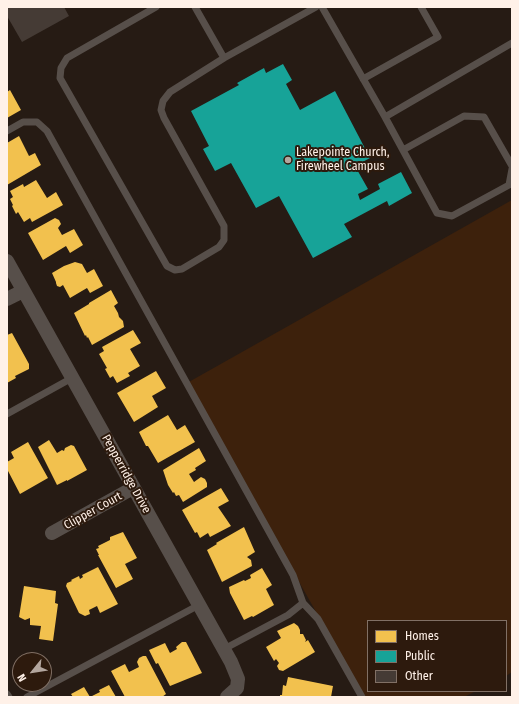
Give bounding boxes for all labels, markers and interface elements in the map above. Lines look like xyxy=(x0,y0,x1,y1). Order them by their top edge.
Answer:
place label: Lakepointe Church, Firewheel Campus xyxy=(296,146,389,174)
marker: Lakepointe Church, Firewheel Campus xyxy=(283,155,293,165)
street label: Pepperridge Drive xyxy=(98,432,154,516)
street label: Clipper Court xyxy=(61,489,125,533)
legend xyxy=(367,620,507,692)
text: Homes xyxy=(405,629,439,643)
text: Public xyxy=(405,649,435,663)
north arrow xyxy=(12,652,52,692)
text: Other xyxy=(405,669,433,683)
text: N xyxy=(15,672,29,684)

